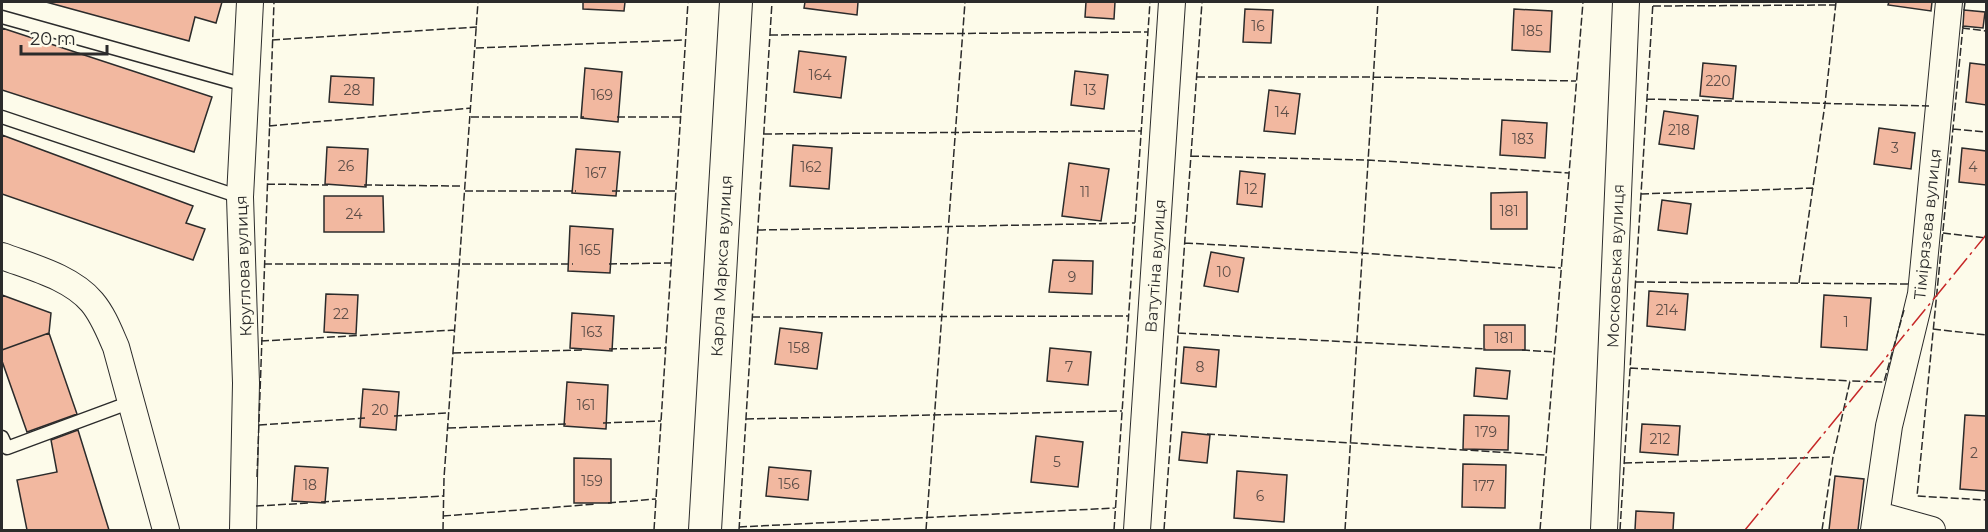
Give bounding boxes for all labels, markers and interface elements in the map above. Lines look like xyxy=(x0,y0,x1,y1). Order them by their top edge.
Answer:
house number: 16 xyxy=(1251,17,1265,35)
scale bar xyxy=(21,18,106,56)
house number: 185 xyxy=(1521,22,1543,40)
text: 20 m xyxy=(30,28,76,50)
house number: 164 xyxy=(809,66,832,84)
house number: 220 xyxy=(1705,72,1731,90)
house number: 28 xyxy=(344,81,361,99)
house number: 13 xyxy=(1084,81,1097,99)
house number: 169 xyxy=(591,86,613,104)
house number: 14 xyxy=(1275,103,1290,121)
house number: 218 xyxy=(1668,121,1690,139)
house number: 183 xyxy=(1512,130,1534,148)
house number: 3 xyxy=(1891,139,1899,157)
street label: Тімірязєва вулиця xyxy=(1910,147,1945,301)
house number: 26 xyxy=(338,157,355,175)
house number: 162 xyxy=(800,158,822,176)
house number: 4 xyxy=(1968,158,1978,176)
house number: 167 xyxy=(585,164,607,182)
street label: Карла Маркса вулиця xyxy=(707,175,736,357)
house number: 12 xyxy=(1244,180,1258,198)
house number: 11 xyxy=(1080,183,1090,201)
street label: Московська вулиця xyxy=(1603,184,1628,348)
street label: Круглова вулиця xyxy=(232,195,255,337)
street label: Ватутіна вулиця xyxy=(1141,198,1170,334)
house number: 181 xyxy=(1499,202,1519,220)
house number: 24 xyxy=(346,205,363,223)
house number: 165 xyxy=(579,241,601,259)
house number: 10 xyxy=(1217,263,1231,281)
house number: 9 xyxy=(1068,268,1076,286)
house number: 214 xyxy=(1656,301,1679,319)
house number: 22 xyxy=(333,305,349,323)
house number: 1 xyxy=(1843,313,1849,331)
house number: 163 xyxy=(581,323,603,341)
house number: 181 xyxy=(1494,329,1514,347)
house number: 158 xyxy=(788,339,810,357)
house number: 7 xyxy=(1065,358,1073,376)
house number: 8 xyxy=(1196,358,1205,376)
house number: 161 xyxy=(577,396,595,414)
house number: 20 xyxy=(371,401,389,419)
house number: 179 xyxy=(1475,423,1497,441)
house number: 212 xyxy=(1650,430,1671,448)
house number: 2 xyxy=(1970,444,1978,462)
house number: 5 xyxy=(1053,453,1061,471)
house number: 159 xyxy=(581,472,603,490)
house number: 156 xyxy=(778,475,800,493)
house number: 18 xyxy=(303,476,317,494)
house number: 177 xyxy=(1473,477,1495,495)
house number: 6 xyxy=(1256,487,1265,505)

